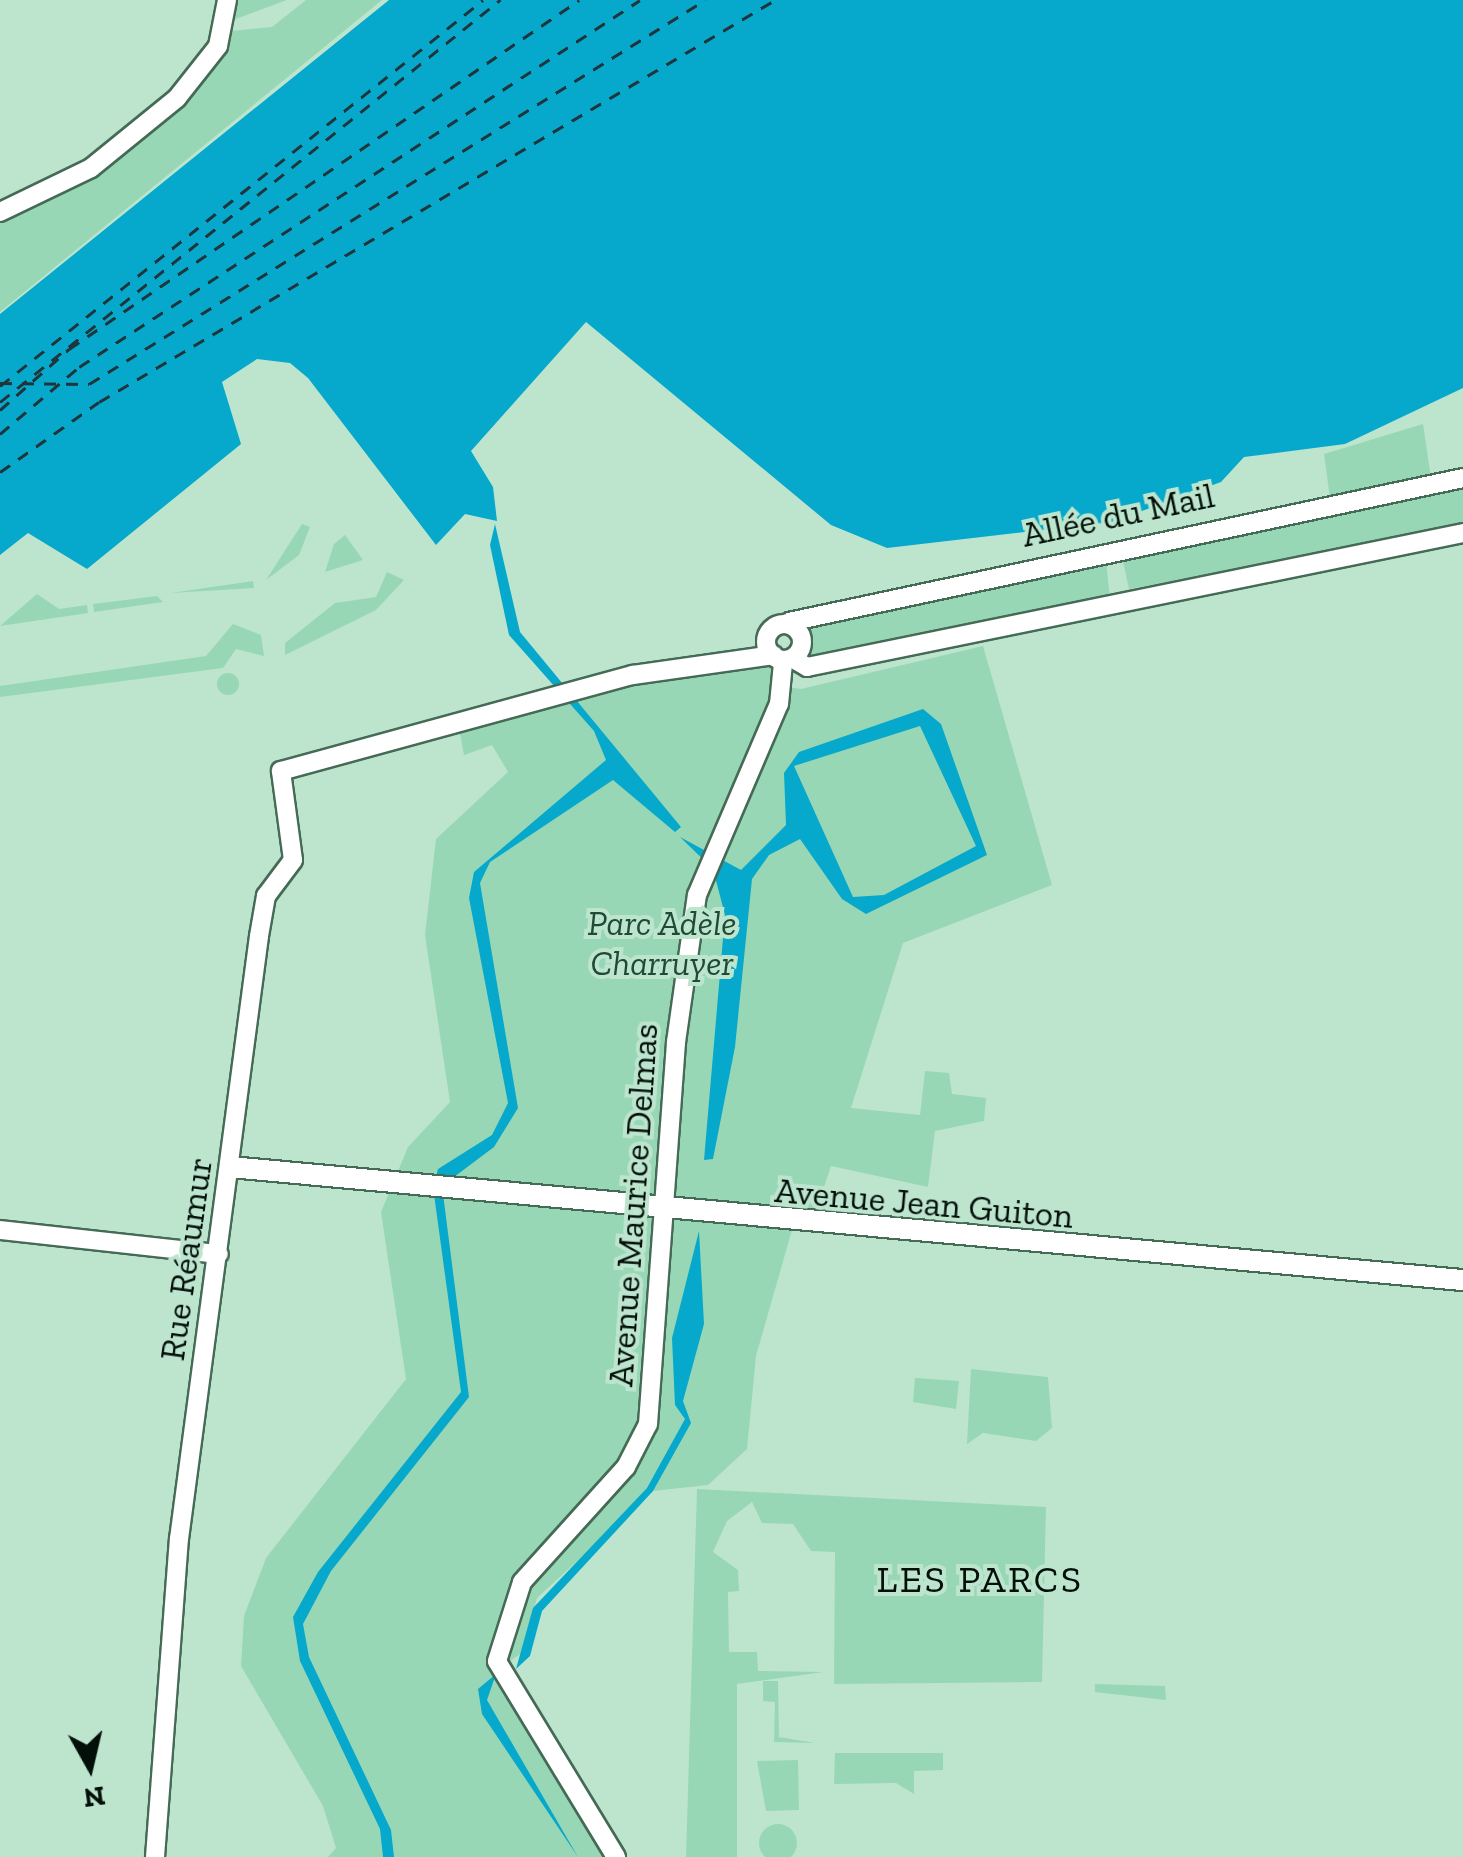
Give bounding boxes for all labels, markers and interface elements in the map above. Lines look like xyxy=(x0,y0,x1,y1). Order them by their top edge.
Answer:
street label: Allée du Mail xyxy=(1018,474,1218,556)
park label: Parc Adèle Charruyer xyxy=(587,902,737,984)
street label: Avenue Maurice Delmas xyxy=(599,1022,667,1388)
street label: Rue Réaumur xyxy=(151,1155,221,1363)
street label: Avenue Jean Guiton xyxy=(773,1169,1075,1237)
district label: LES PARCS xyxy=(877,1557,1083,1603)
north arrow xyxy=(40,1717,140,1817)
text: N xyxy=(81,1779,107,1815)

